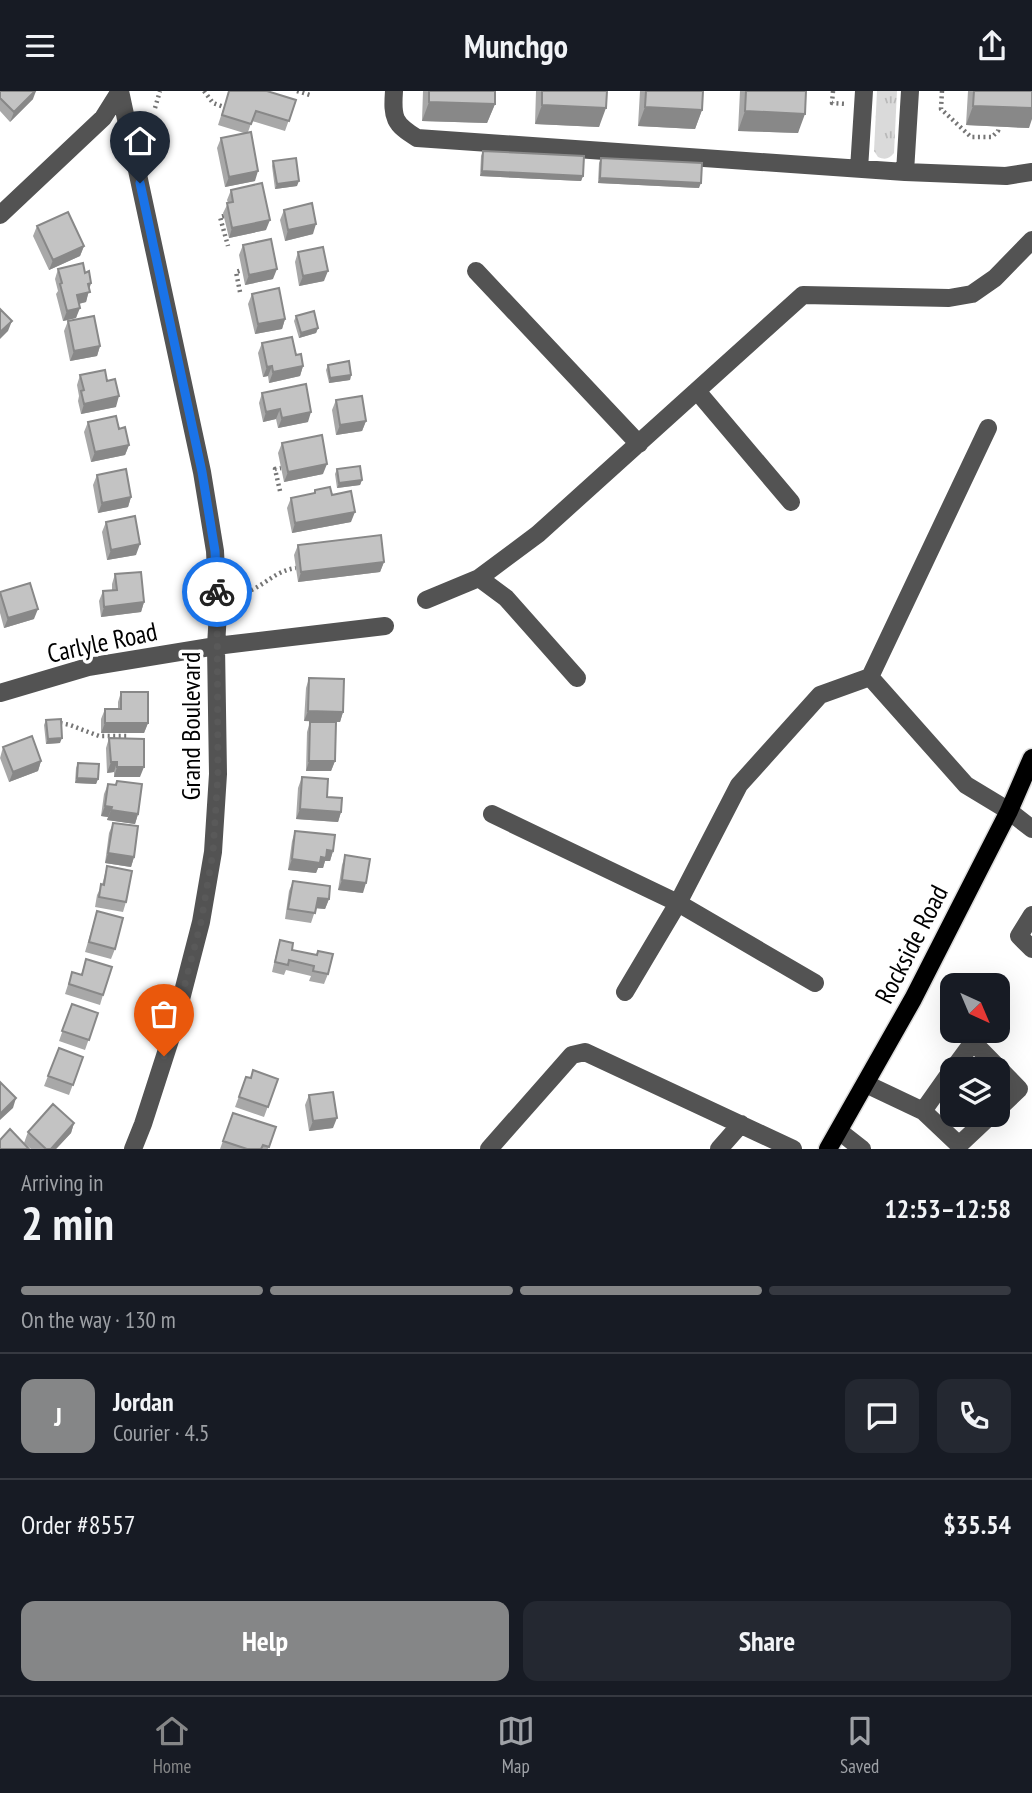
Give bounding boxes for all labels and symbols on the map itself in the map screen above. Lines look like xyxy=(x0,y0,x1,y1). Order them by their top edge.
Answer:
pin xyxy=(110,111,170,183)
courier xyxy=(182,557,252,627)
street label: Carlyle Road xyxy=(44,614,160,670)
street label: Grand Boulevard xyxy=(174,652,207,800)
street label: Rockside Road xyxy=(867,879,955,1009)
north arrow xyxy=(940,973,1010,1043)
pin xyxy=(134,984,194,1056)

